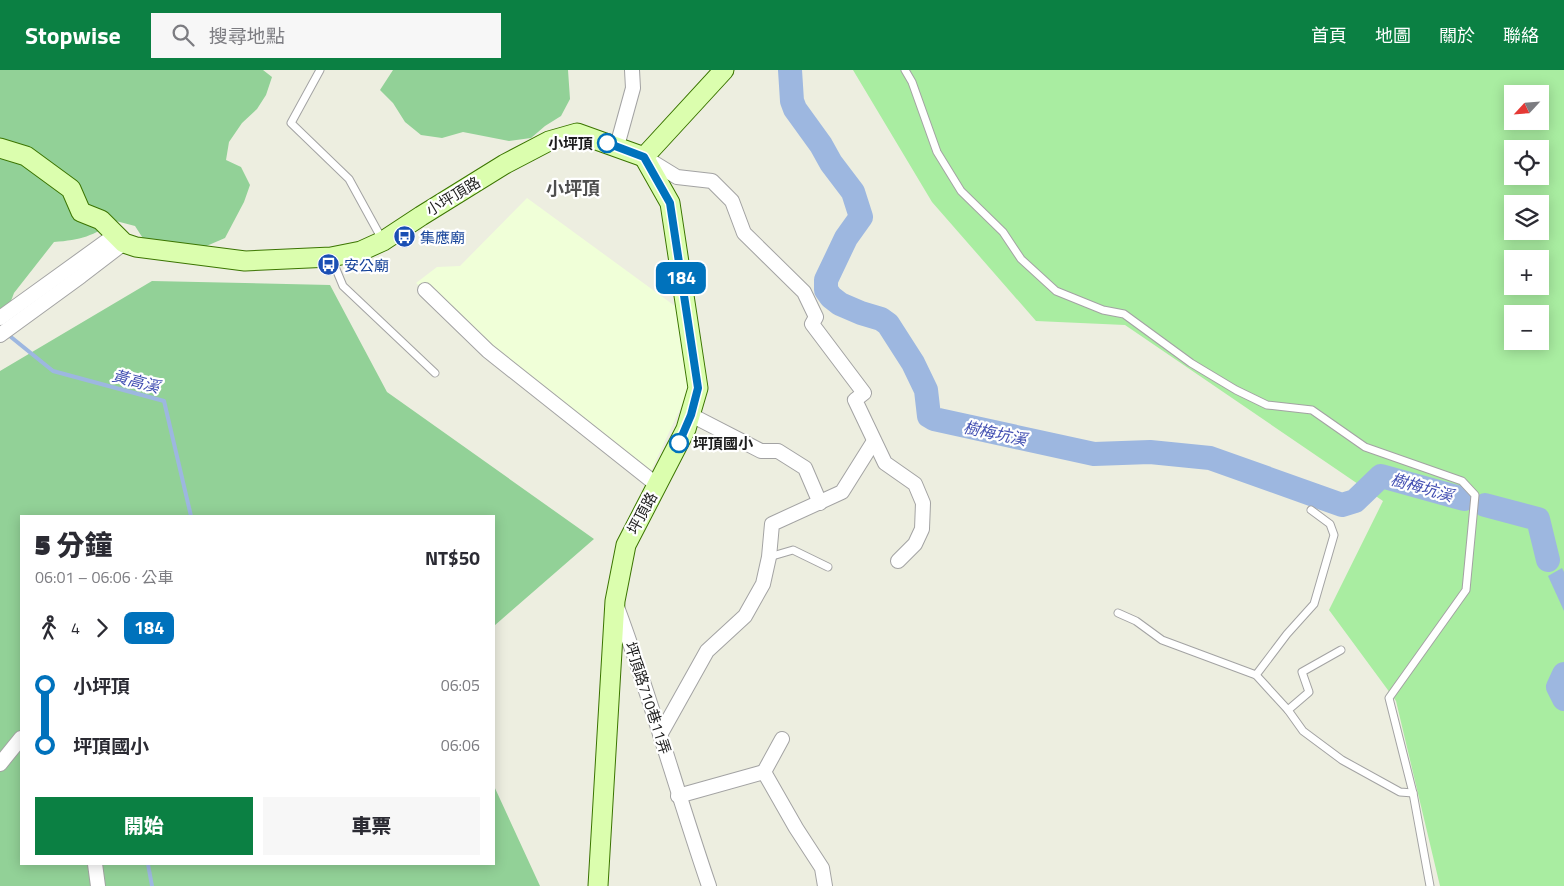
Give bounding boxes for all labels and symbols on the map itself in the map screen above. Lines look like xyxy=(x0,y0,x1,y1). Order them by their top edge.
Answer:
north arrow xyxy=(1504,85,1549,130)
place label: 小坪頂 xyxy=(548,132,593,155)
marker: 小坪頂 xyxy=(597,133,617,153)
street label: 小坪頂路 xyxy=(421,171,485,221)
district label: 小坪頂 xyxy=(546,175,600,202)
bus stop icon: 集應廟 xyxy=(392,225,416,249)
place label: 集應廟 xyxy=(420,226,465,249)
bus stop icon: 安公廟 xyxy=(316,253,340,277)
place label: 安公廟 xyxy=(344,254,389,277)
line badge: 184 xyxy=(652,262,710,294)
water label: 黃高溪 xyxy=(110,363,164,399)
water label: 樹梅坑溪 xyxy=(961,415,1031,452)
place label: 坪頂國小 xyxy=(693,432,754,455)
marker: 坪頂國小 xyxy=(669,433,689,453)
water label: 樹梅坑溪 xyxy=(1388,467,1458,508)
street label: 坪頂路 xyxy=(621,488,663,538)
street label: 坪頂路710巷11弄 xyxy=(619,639,677,757)

